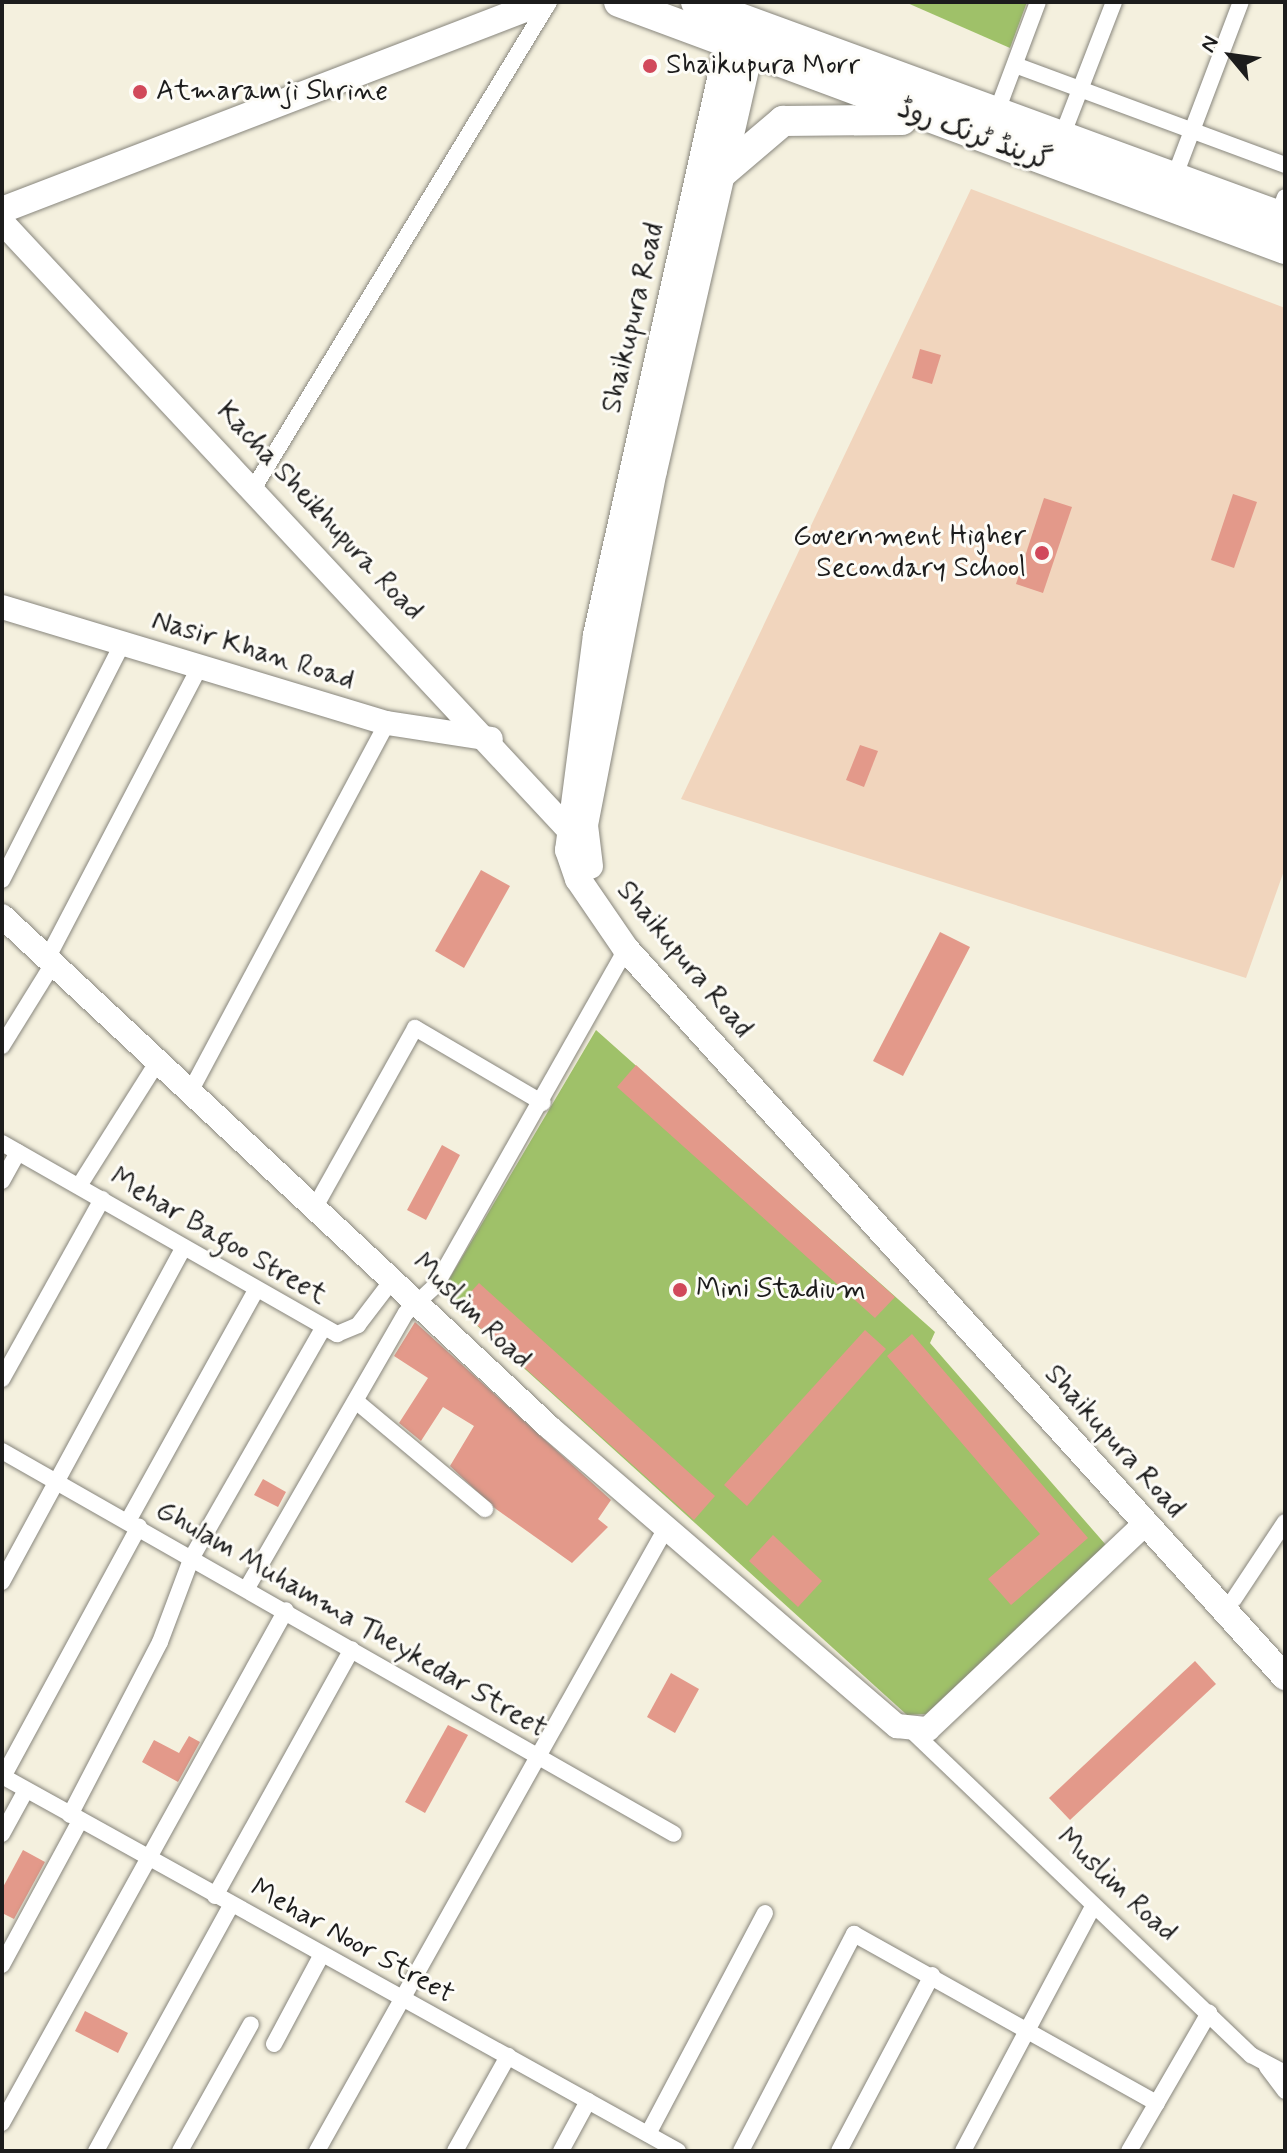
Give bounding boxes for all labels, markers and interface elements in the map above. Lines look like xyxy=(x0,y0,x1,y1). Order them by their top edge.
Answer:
north arrow xyxy=(1191,16,1271,96)
text: N xyxy=(1194,31,1226,58)
place label: Shaikupura Morr xyxy=(666,49,864,83)
marker: Shaikupura Morr xyxy=(641,57,659,75)
place label: Atmaramji Shrine xyxy=(156,75,382,109)
marker: Atmaramji Shrine xyxy=(131,83,149,101)
street label: گرینڈ ٹرنک روڈ xyxy=(893,93,1055,179)
street label: Shaikupura Road xyxy=(596,220,672,416)
street label: Kacha Sheikhupura Road xyxy=(209,395,429,629)
place label: Government Higher Secondary School xyxy=(795,520,1026,586)
marker: Government Higher Secondary School xyxy=(1033,544,1051,562)
street label: Nasir Khan Road xyxy=(149,605,357,697)
street label: Shaikupura Road xyxy=(609,875,759,1045)
street label: Mehar Bagoo Street xyxy=(105,1162,331,1312)
street label: Muslim Road xyxy=(404,1247,538,1377)
place label: Mini Stadium xyxy=(696,1273,855,1307)
marker: Mini Stadium xyxy=(671,1281,689,1299)
street label: Shaikupura Road xyxy=(1037,1359,1191,1525)
street label: Ghulam Muhamma Theykedar Street xyxy=(147,1493,555,1747)
street label: Muslim Road xyxy=(1049,1822,1183,1950)
street label: Mehar Noor Street xyxy=(245,1872,459,2012)

